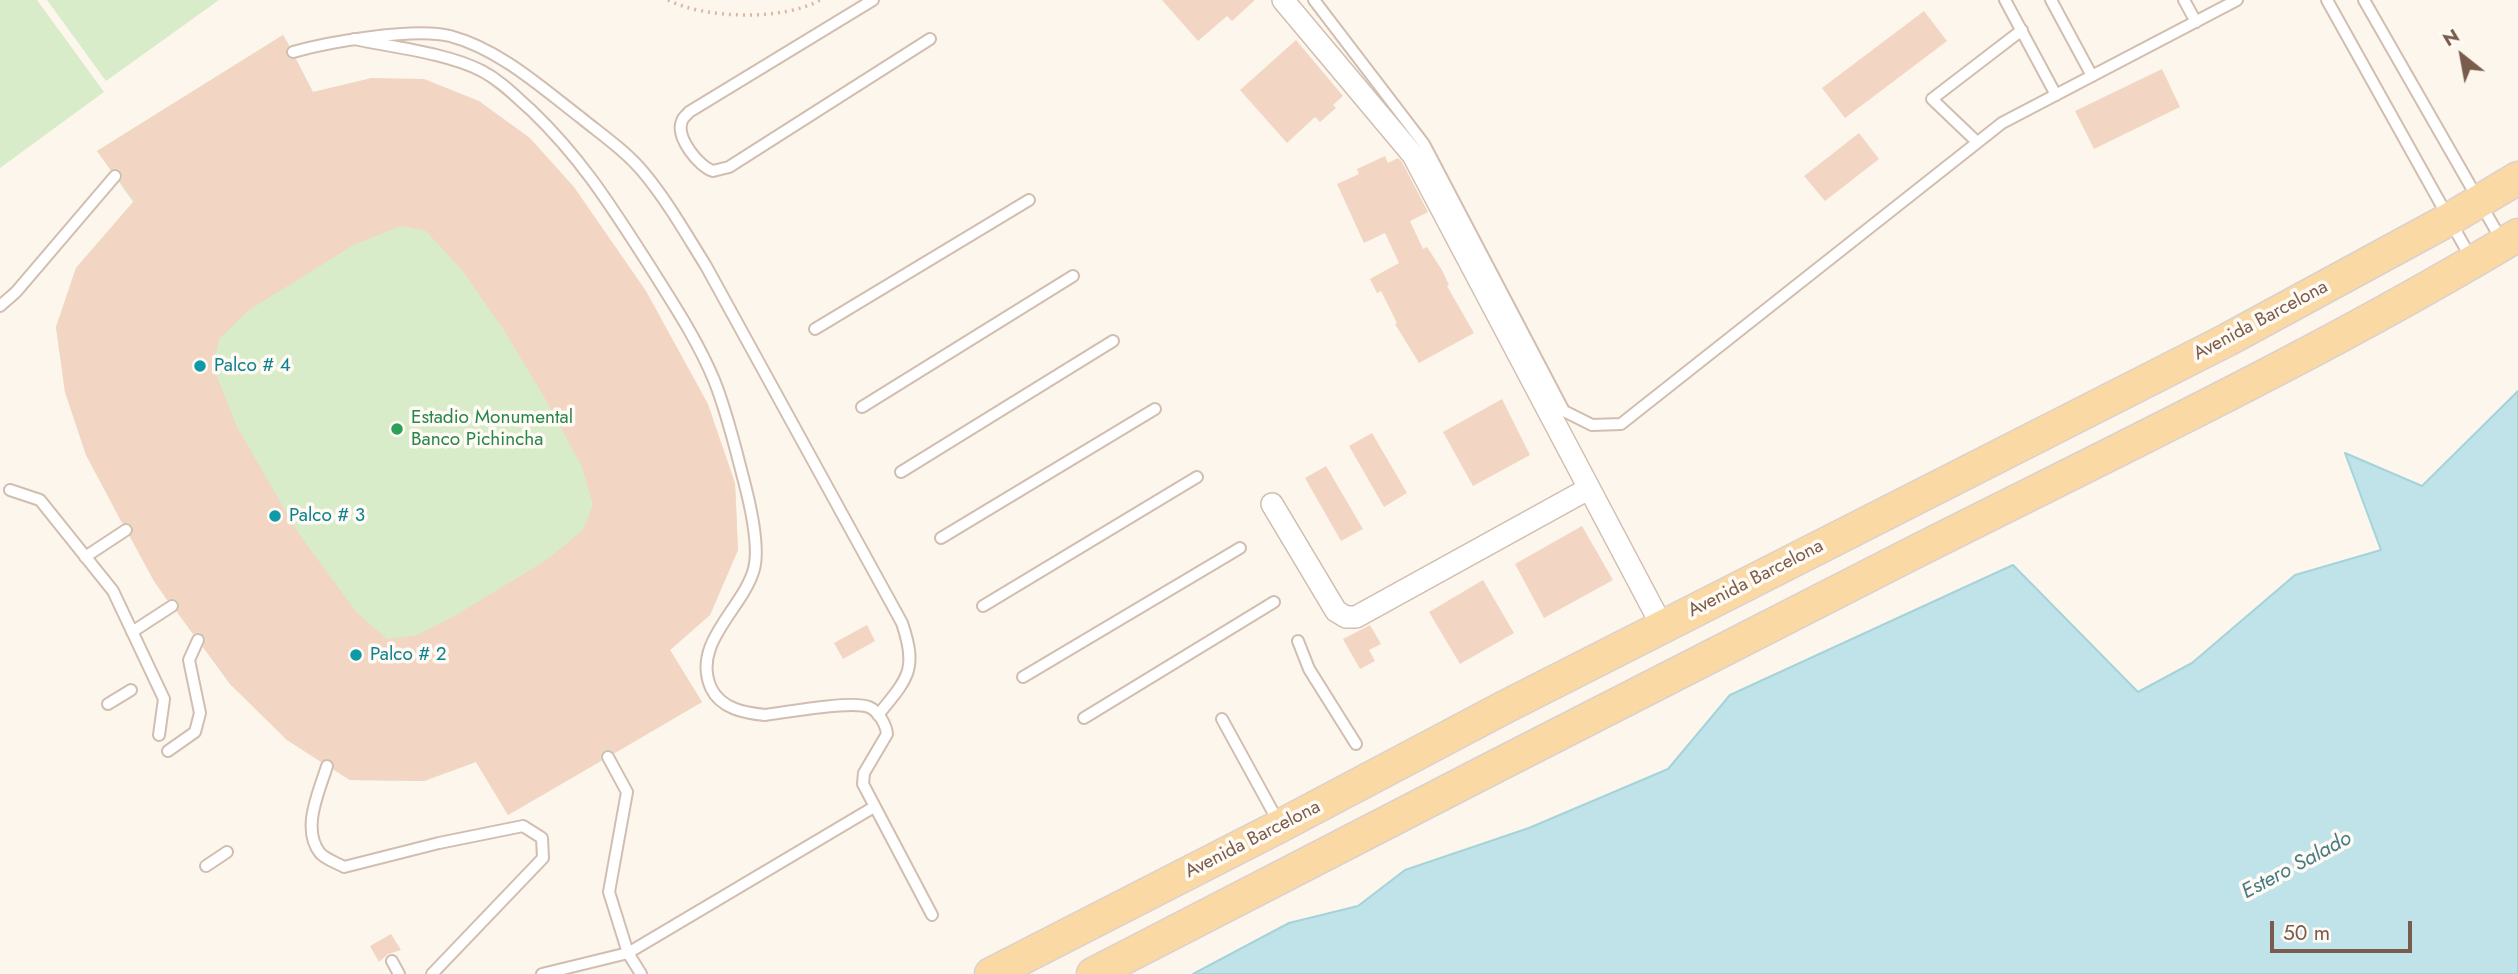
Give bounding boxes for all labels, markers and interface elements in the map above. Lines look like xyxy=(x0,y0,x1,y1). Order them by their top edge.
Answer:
north arrow xyxy=(2427,21,2497,91)
text: N xyxy=(2438,22,2464,53)
street label: Avenida Barcelona xyxy=(2190,276,2332,366)
place label: Palco # 4 xyxy=(214,355,291,377)
marker: Palco # 4 xyxy=(192,358,208,374)
place label: Estadio Monumental Banco Pichincha xyxy=(411,407,573,451)
marker: Estadio Monumental Banco Pichincha xyxy=(389,421,405,437)
place label: Palco # 3 xyxy=(289,505,365,527)
marker: Palco # 3 xyxy=(267,508,283,524)
street label: Avenida Barcelona xyxy=(1685,535,1827,623)
place label: Palco # 2 xyxy=(370,644,447,666)
marker: Palco # 2 xyxy=(348,647,364,663)
street label: Avenida Barcelona xyxy=(1182,796,1324,884)
water label: Estero Salado xyxy=(2238,827,2356,905)
scale bar xyxy=(2273,908,2415,952)
text: 50 m xyxy=(2283,918,2330,948)

